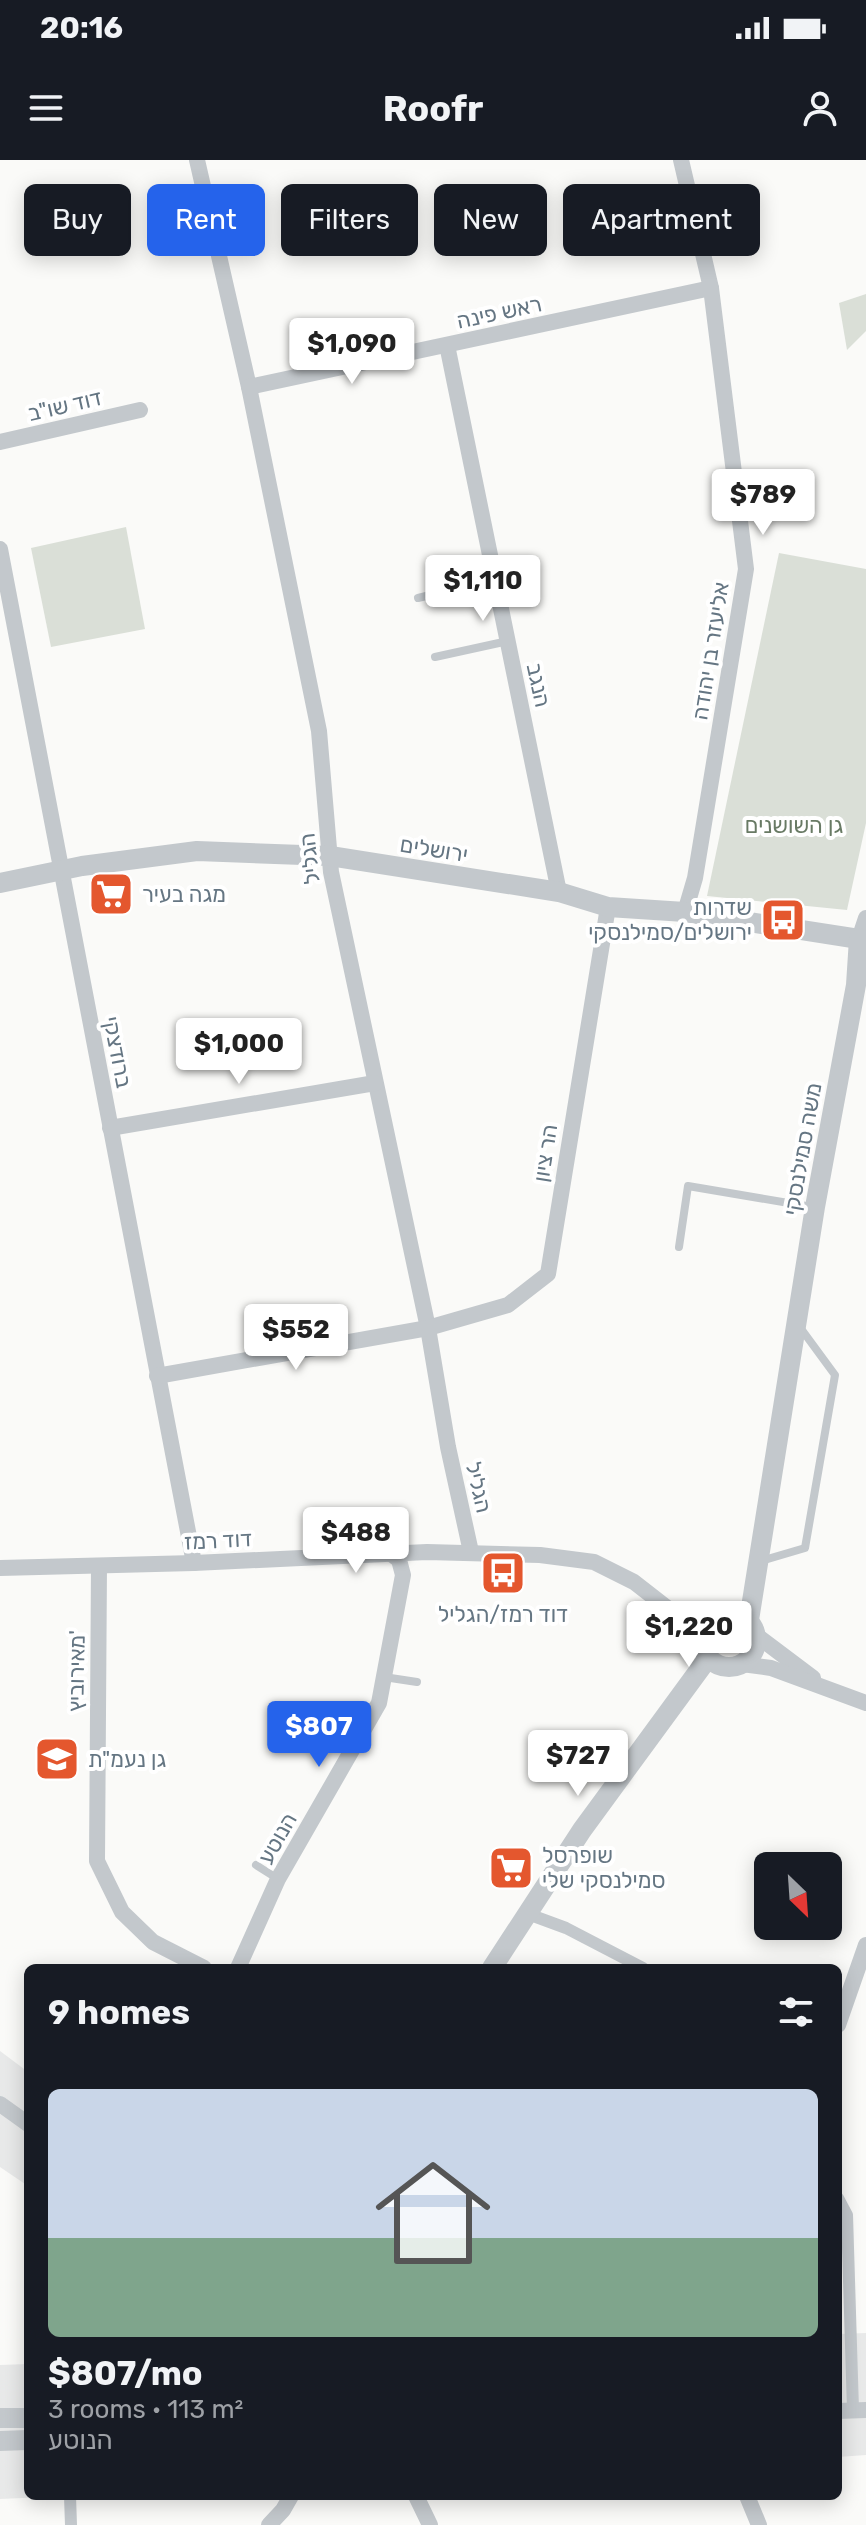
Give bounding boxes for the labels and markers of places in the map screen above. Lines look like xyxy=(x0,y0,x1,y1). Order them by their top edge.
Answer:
pin: $1,090 xyxy=(287,318,417,386)
pin: $789 xyxy=(716,469,810,537)
pin: $1,110 xyxy=(418,555,548,623)
supermarket icon: מגה בעיר xyxy=(87,870,135,918)
place label: מגה בעיר xyxy=(142,881,226,908)
place label: שדרות ירושלים/סמילנסקי xyxy=(588,894,752,946)
bus stop icon: שדרות ירושלים/סמילנסקי xyxy=(759,896,807,944)
pin: $1,000 xyxy=(174,1018,304,1086)
pin: $552 xyxy=(249,1304,343,1372)
pin: $488 xyxy=(309,1507,403,1575)
bus stop icon: דוד רמז/הגליל xyxy=(479,1549,527,1597)
place label: דוד רמז/הגליל xyxy=(438,1601,568,1628)
pin: $1,220 xyxy=(624,1601,754,1669)
pin: $807 xyxy=(272,1701,366,1769)
pin: $727 xyxy=(531,1730,625,1798)
school or university icon: גן נעמ"ת xyxy=(33,1735,81,1783)
place label: גן נעמ"ת xyxy=(88,1746,166,1773)
place label: שופרסל סמילנסקי שלי xyxy=(542,1842,665,1894)
supermarket icon: שופרסל סמילנסקי שלי xyxy=(487,1844,535,1892)

